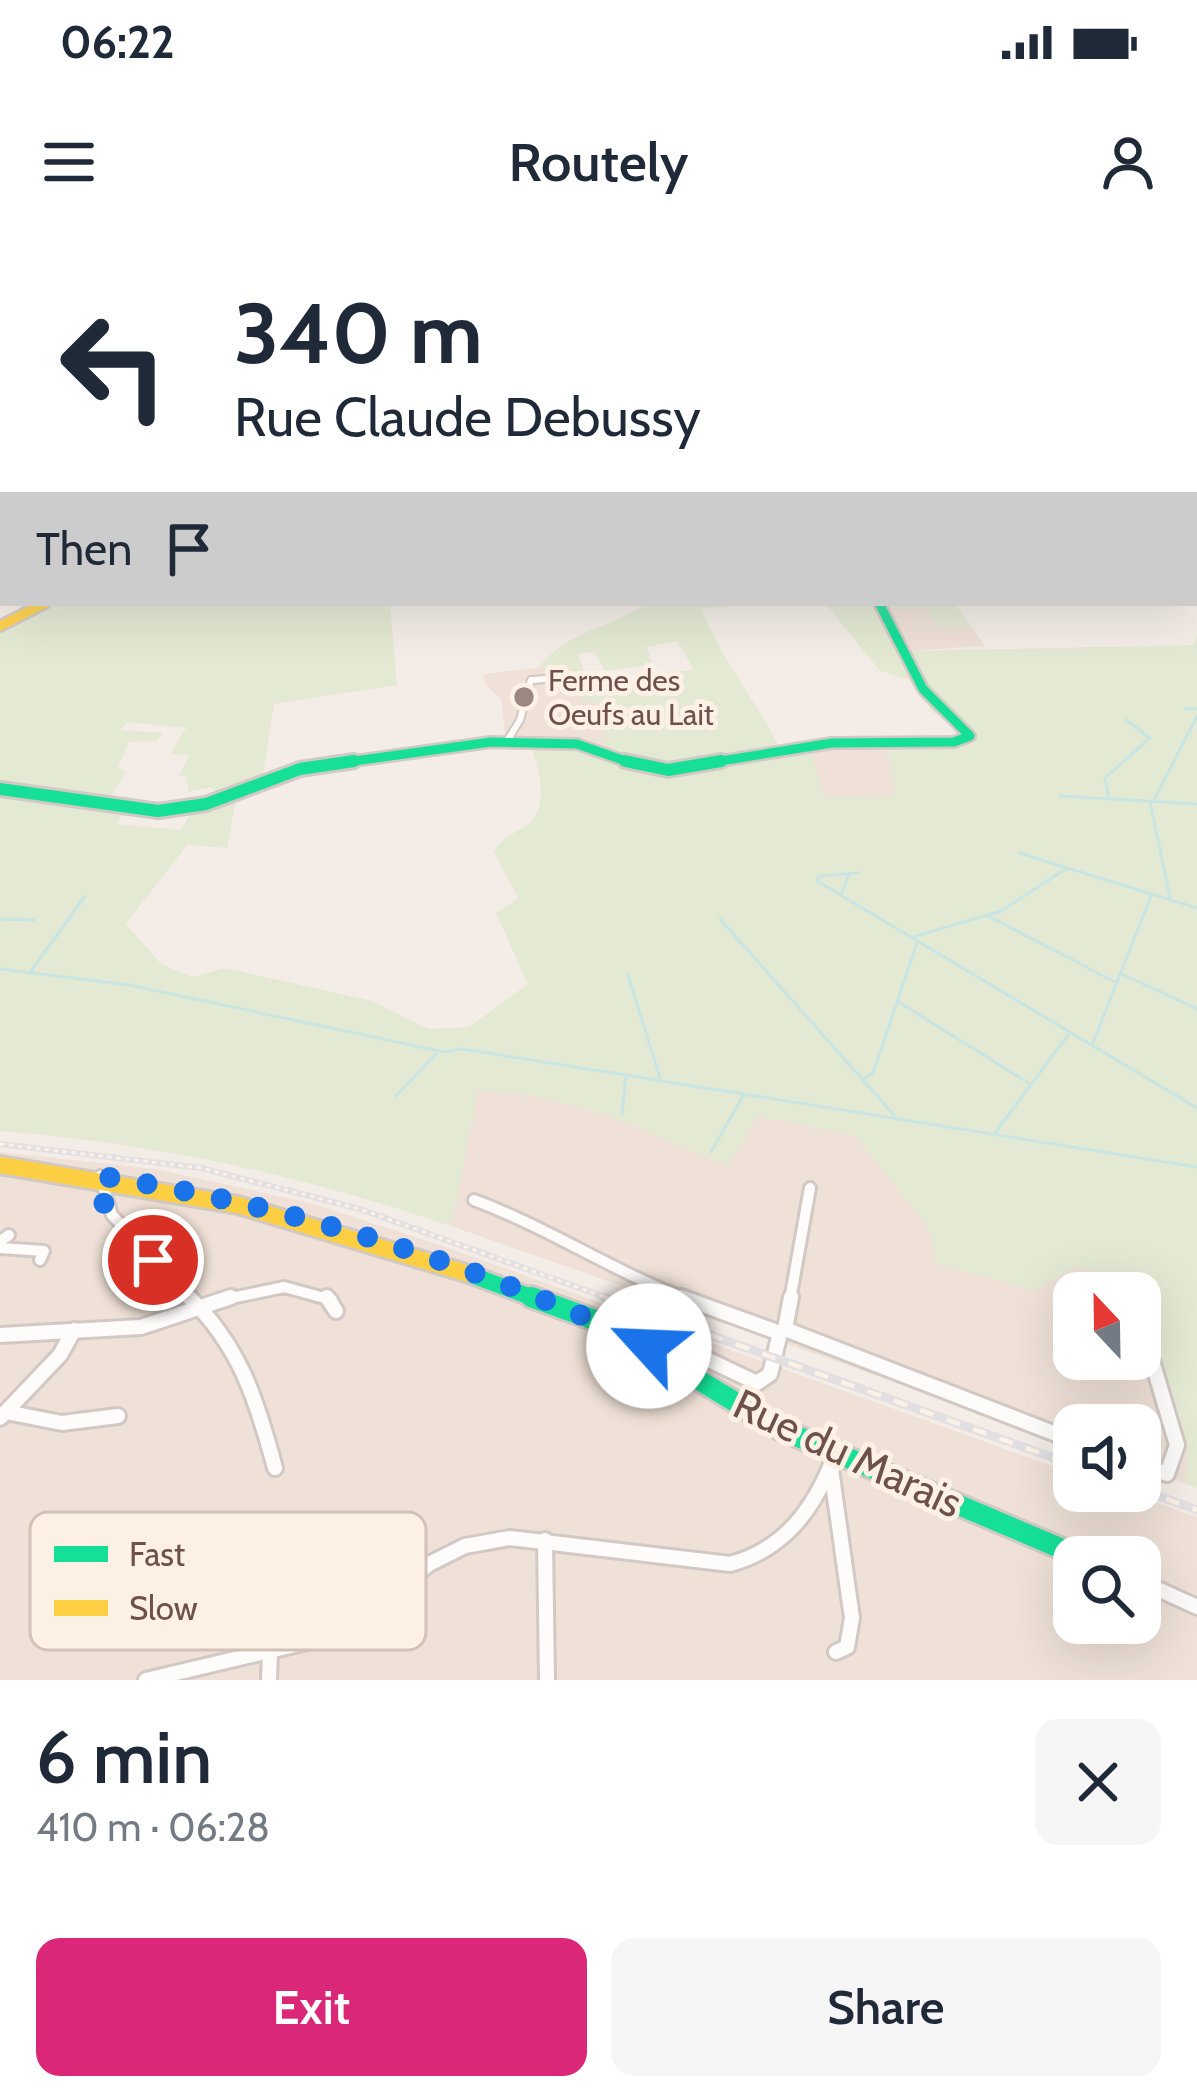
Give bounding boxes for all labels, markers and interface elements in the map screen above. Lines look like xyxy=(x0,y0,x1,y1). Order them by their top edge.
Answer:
text: 06:22 xyxy=(60,15,175,69)
icon: menu xyxy=(36,129,102,195)
text: Routely xyxy=(509,129,688,195)
icon: person xyxy=(1095,129,1161,195)
text: 340 m xyxy=(234,282,483,384)
icon: left xyxy=(36,288,192,444)
text: Rue Claude Debussy xyxy=(234,384,701,450)
icon: arrive xyxy=(156,516,222,582)
text: Then xyxy=(36,522,132,576)
place label: Ferme des Oeufs au Lait xyxy=(548,662,714,733)
marker: Ferme des Oeufs au Lait xyxy=(511,684,537,710)
pin xyxy=(102,1209,204,1311)
icon: arrive xyxy=(120,1227,186,1293)
north arrow xyxy=(1053,1272,1161,1380)
map controls xyxy=(1053,1272,1161,1644)
position arrow xyxy=(586,1283,712,1409)
street label: Rue du Marais xyxy=(726,1377,970,1529)
button: sound xyxy=(1053,1404,1161,1512)
legend xyxy=(30,1512,426,1650)
text: Fast xyxy=(129,1534,185,1574)
button: search xyxy=(1053,1536,1161,1644)
text: Slow xyxy=(129,1588,198,1628)
text: 6 min xyxy=(36,1714,212,1801)
button: close xyxy=(1035,1719,1161,1845)
text: 410 m · 06:28 xyxy=(36,1803,270,1851)
button: Exit xyxy=(36,1938,587,2076)
button: Share xyxy=(611,1938,1161,2076)

